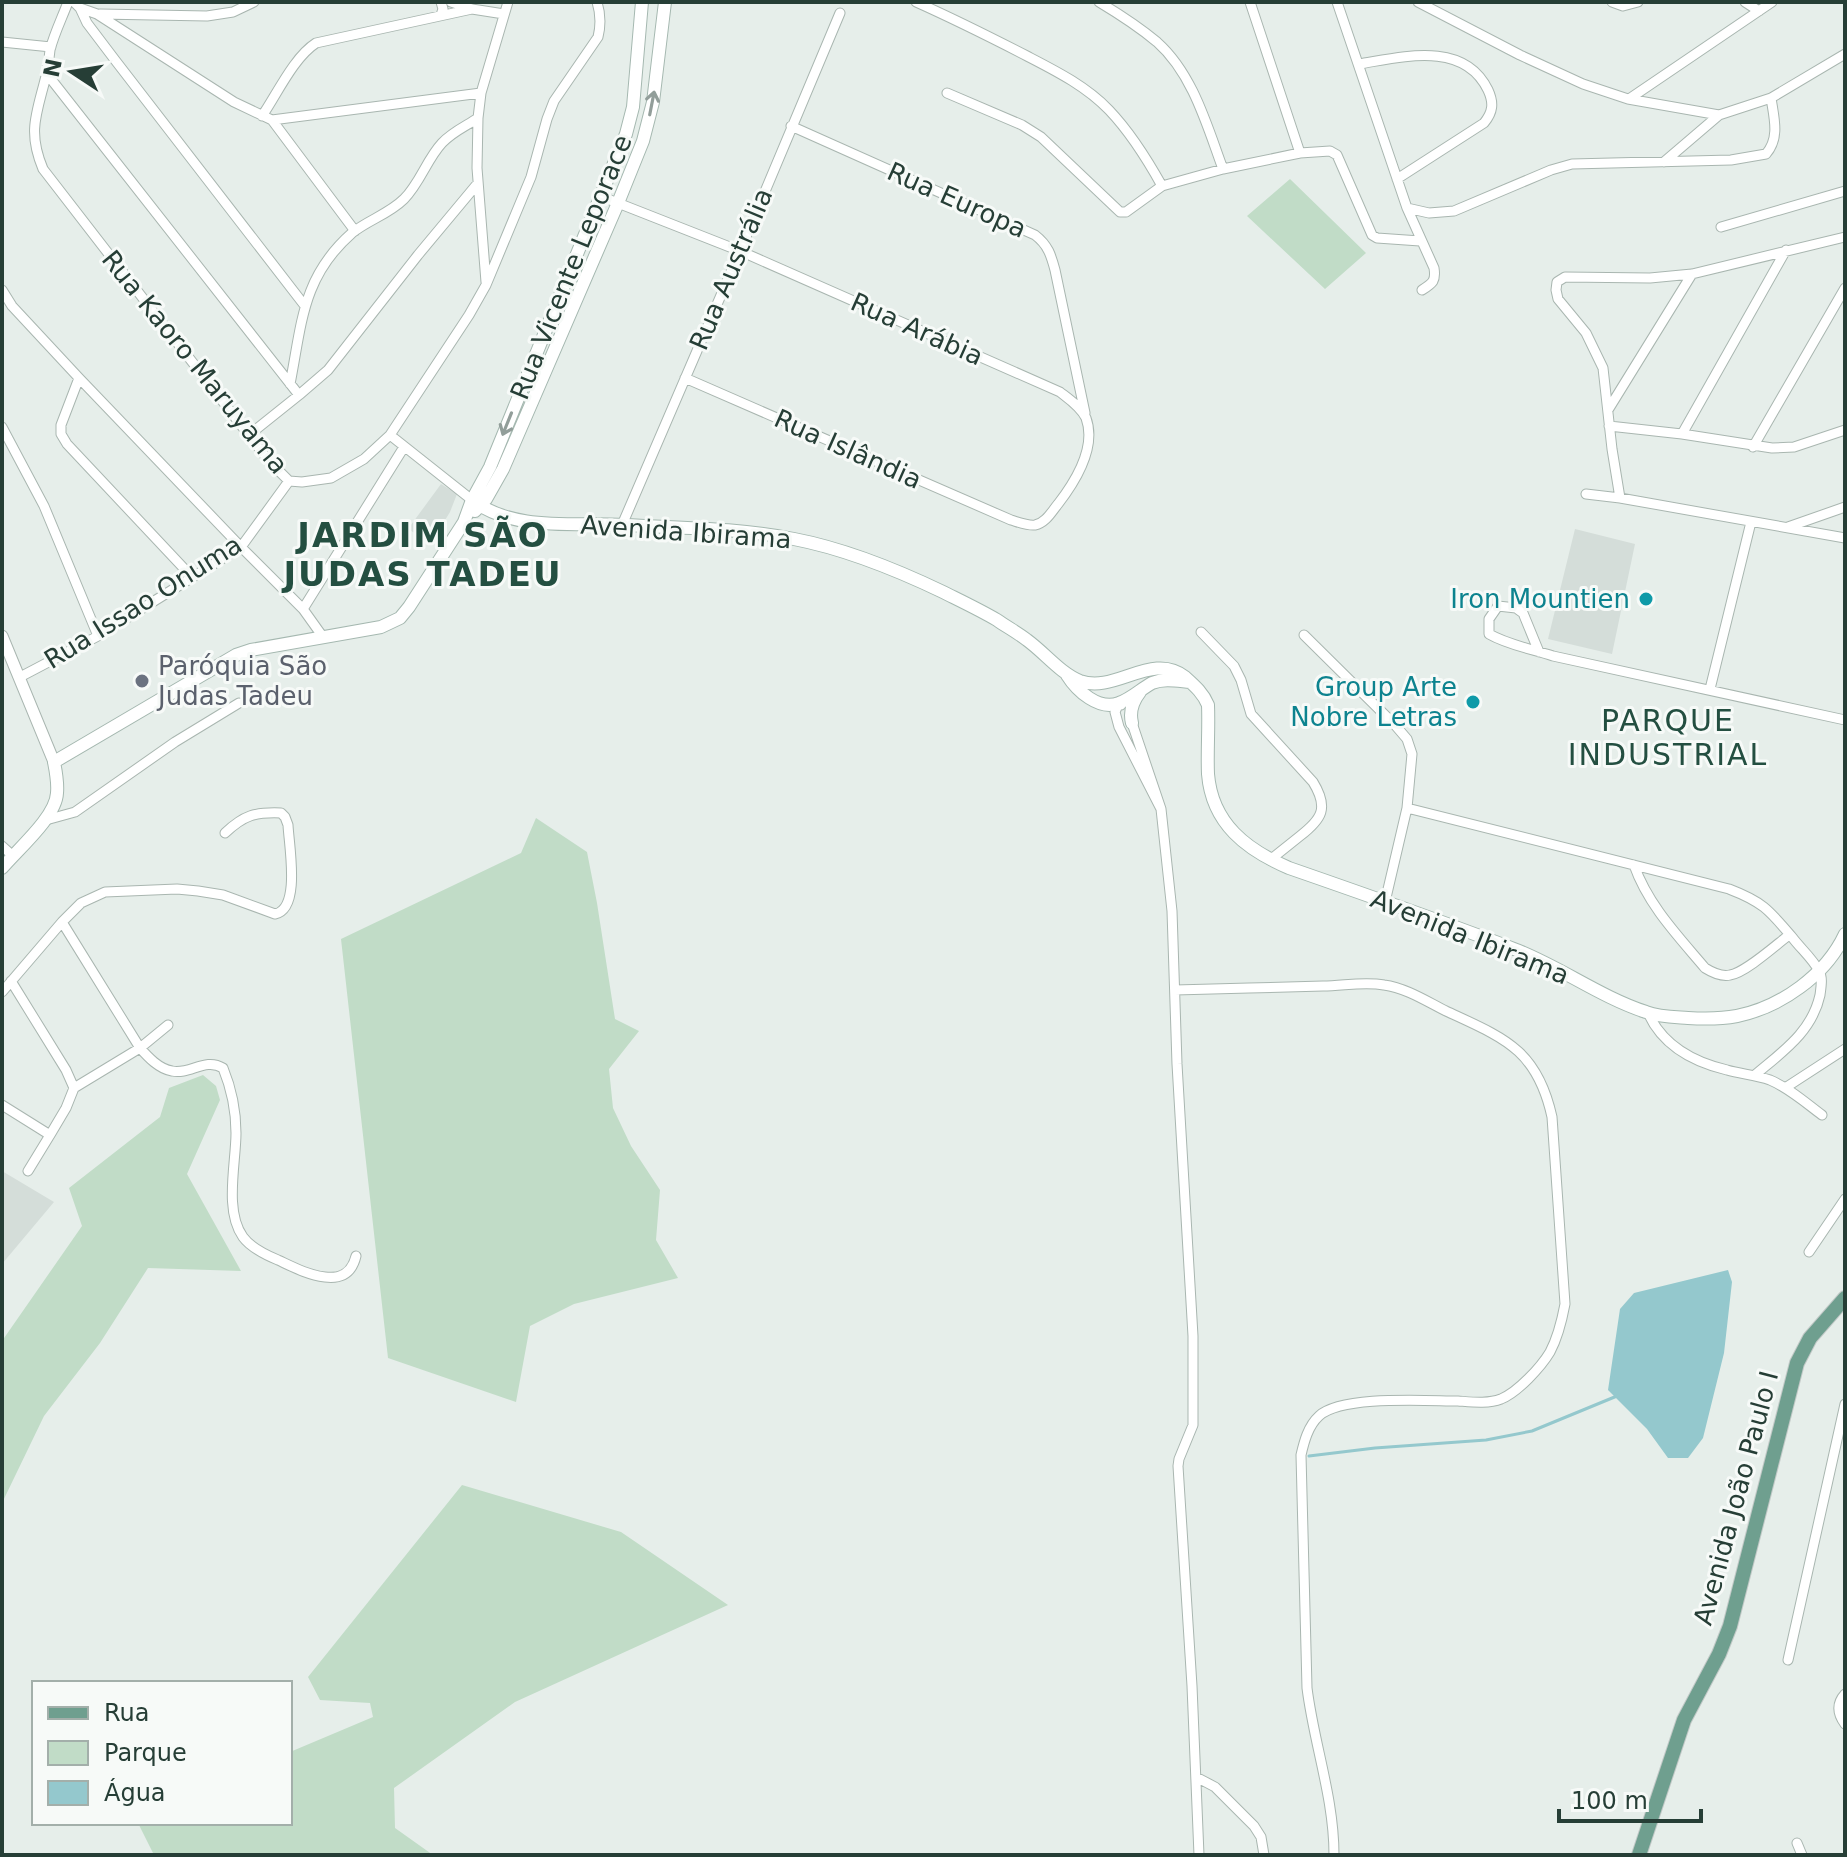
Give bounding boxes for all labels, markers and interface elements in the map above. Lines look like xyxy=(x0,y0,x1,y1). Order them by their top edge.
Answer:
north arrow xyxy=(32,32,112,112)
text: N xyxy=(39,56,67,80)
one-way arrow xyxy=(645,91,660,117)
street label: Rua Vicente Leporace xyxy=(504,130,638,404)
street label: Rua Europa xyxy=(883,156,1031,244)
street label: Rua Austrália xyxy=(683,184,779,354)
street label: Rua Kaoro Maruyama xyxy=(96,244,294,480)
street label: Rua Arábia xyxy=(846,286,988,372)
street label: Rua Islândia xyxy=(770,403,926,495)
one-way arrow xyxy=(499,411,514,436)
street label: Avenida Ibirama xyxy=(580,510,792,554)
district label: JARDIM SÃO JUDAS TADEU xyxy=(281,515,563,594)
street label: Rua Issao Onuma xyxy=(39,529,247,675)
place label: Iron Mountien xyxy=(1450,584,1630,614)
marker: Iron Mountien xyxy=(1637,590,1655,608)
place label: Paróquia São Judas Tadeu xyxy=(156,651,327,711)
marker: Paróquia São Judas Tadeu xyxy=(133,672,151,690)
place label: Group Arte Nobre Letras xyxy=(1290,672,1457,732)
marker: Group Arte Nobre Letras xyxy=(1464,693,1482,711)
district label: PARQUE INDUSTRIAL xyxy=(1568,703,1768,772)
street label: Avenida Ibirama xyxy=(1366,884,1574,990)
street label: Avenida João Paulo I xyxy=(1688,1368,1784,1628)
legend xyxy=(32,1681,292,1825)
text: Rua xyxy=(104,1699,150,1727)
text: Parque xyxy=(104,1739,187,1767)
scale bar xyxy=(1559,1773,1701,1823)
text: Água xyxy=(104,1778,166,1807)
text: 100 m xyxy=(1571,1787,1648,1815)

